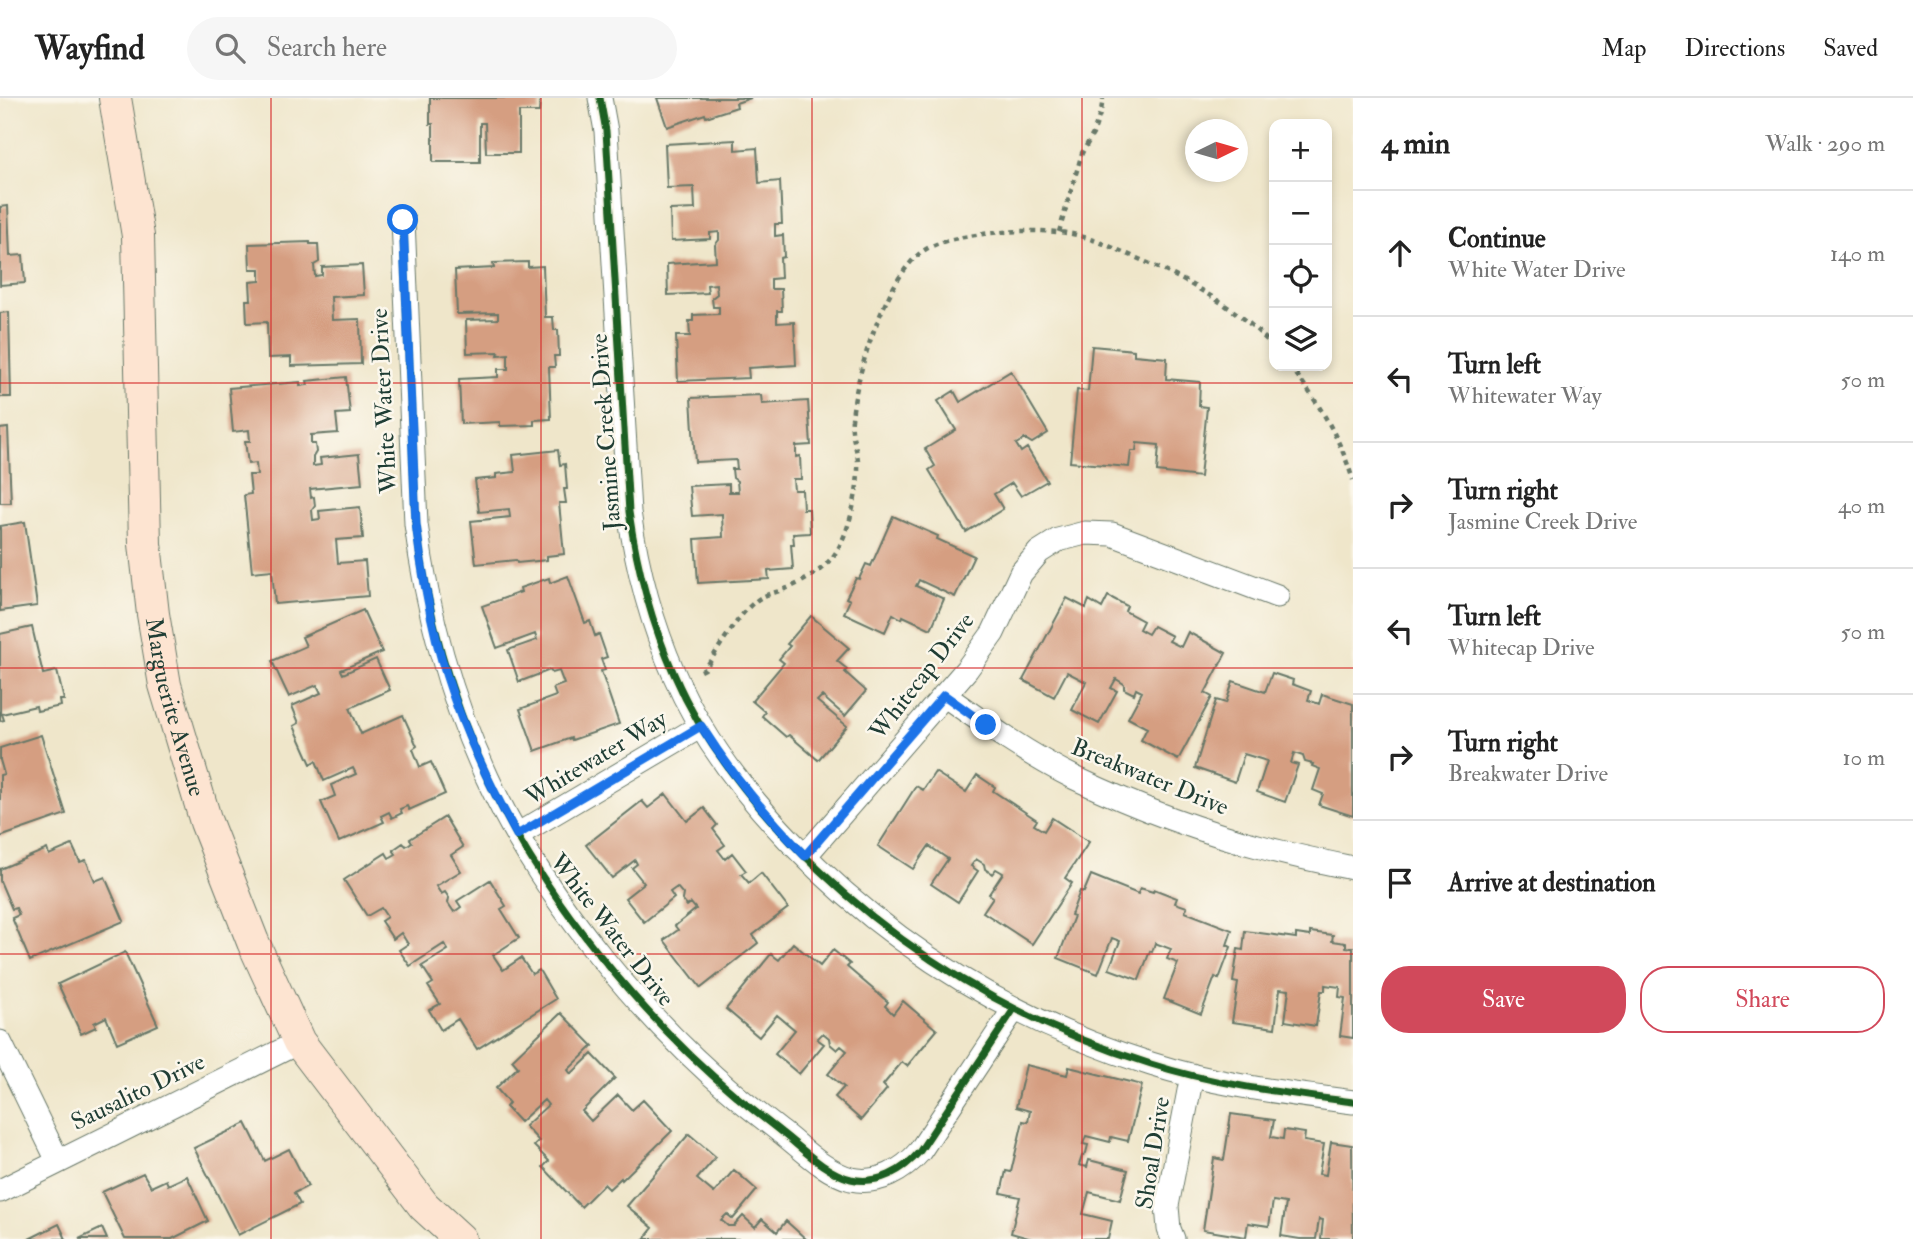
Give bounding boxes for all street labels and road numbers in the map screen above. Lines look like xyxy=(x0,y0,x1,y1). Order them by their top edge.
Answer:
street label: White Water Drive xyxy=(364,308,404,495)
street label: Jasmine Creek Drive xyxy=(584,332,628,533)
street label: Whitecap Drive xyxy=(862,606,981,747)
street label: Marguerite Avenue xyxy=(138,615,213,800)
street label: Whitewater Way xyxy=(518,703,673,813)
street label: Breakwater Drive xyxy=(1067,731,1233,823)
street label: White Water Drive xyxy=(542,847,681,1013)
street label: Sausalito Drive xyxy=(66,1046,210,1138)
street label: Shoal Drive xyxy=(1129,1095,1177,1211)

